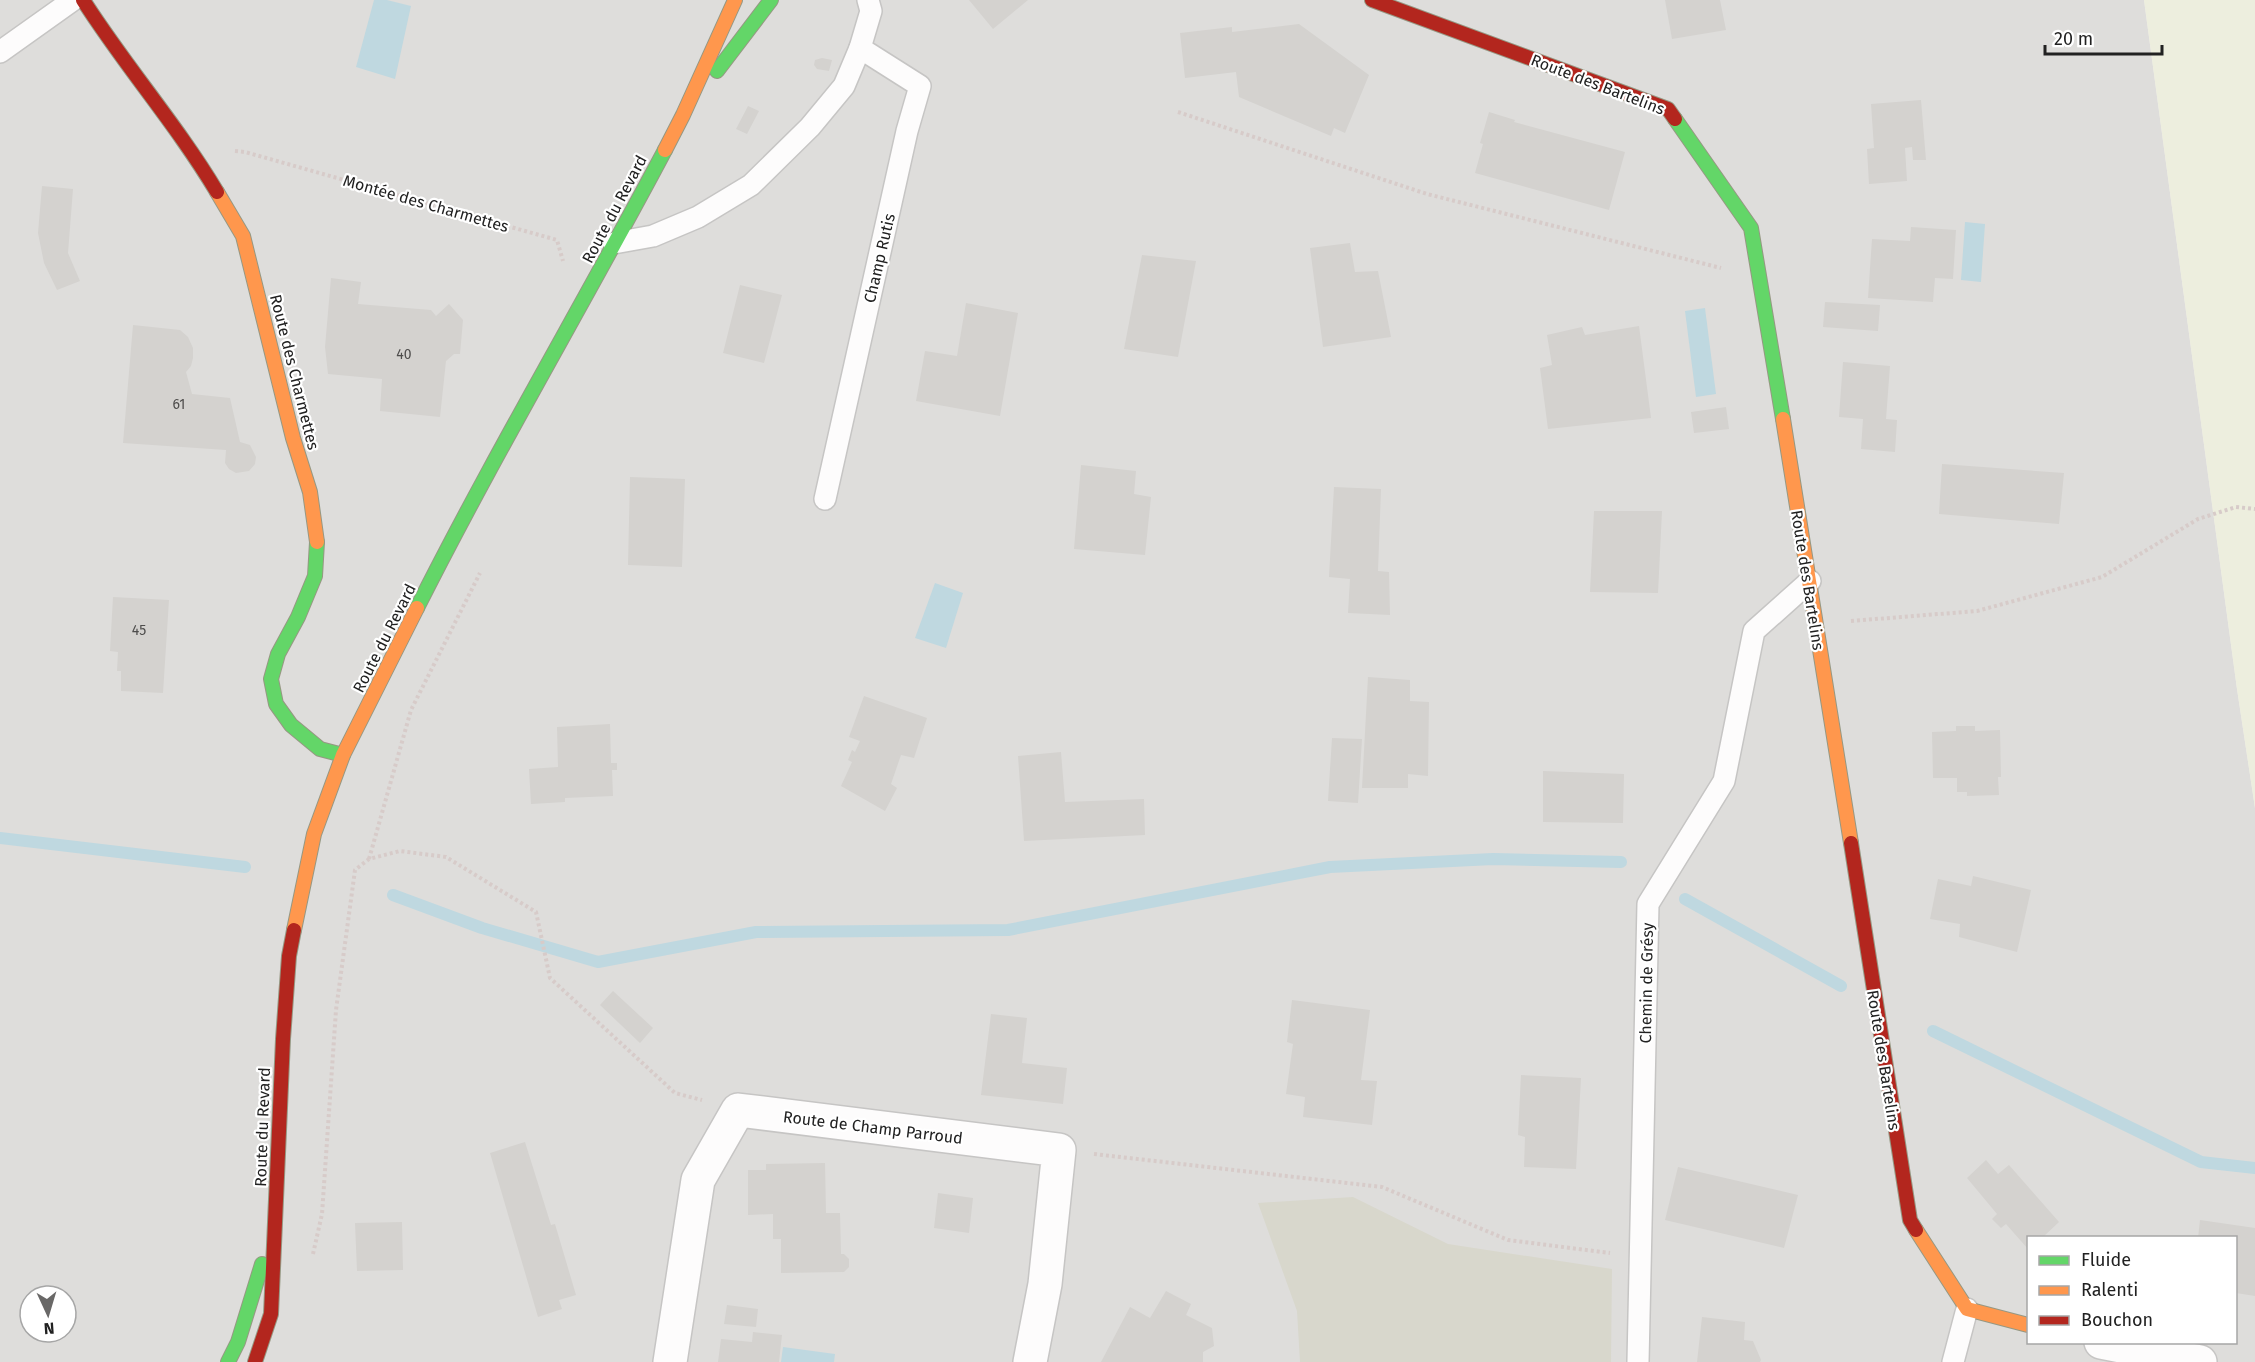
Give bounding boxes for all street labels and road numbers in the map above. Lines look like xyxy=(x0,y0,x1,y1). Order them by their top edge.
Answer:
street label: Route des Bartelins xyxy=(1528,50,1667,119)
street label: Route du Revard xyxy=(578,152,651,266)
street label: Montée des Charmettes xyxy=(341,171,511,236)
street label: Champ Rutis xyxy=(860,212,899,305)
street label: Route des Charmettes xyxy=(266,292,323,452)
street label: Route des Bartelins xyxy=(1787,509,1828,651)
street label: Route du Revard xyxy=(349,581,420,696)
street label: Chemin de Grésy xyxy=(1636,922,1657,1044)
street label: Route des Bartelins xyxy=(1863,989,1904,1131)
street label: Route du Revard xyxy=(251,1067,274,1187)
street label: Route de Champ Parroud xyxy=(782,1107,964,1148)

